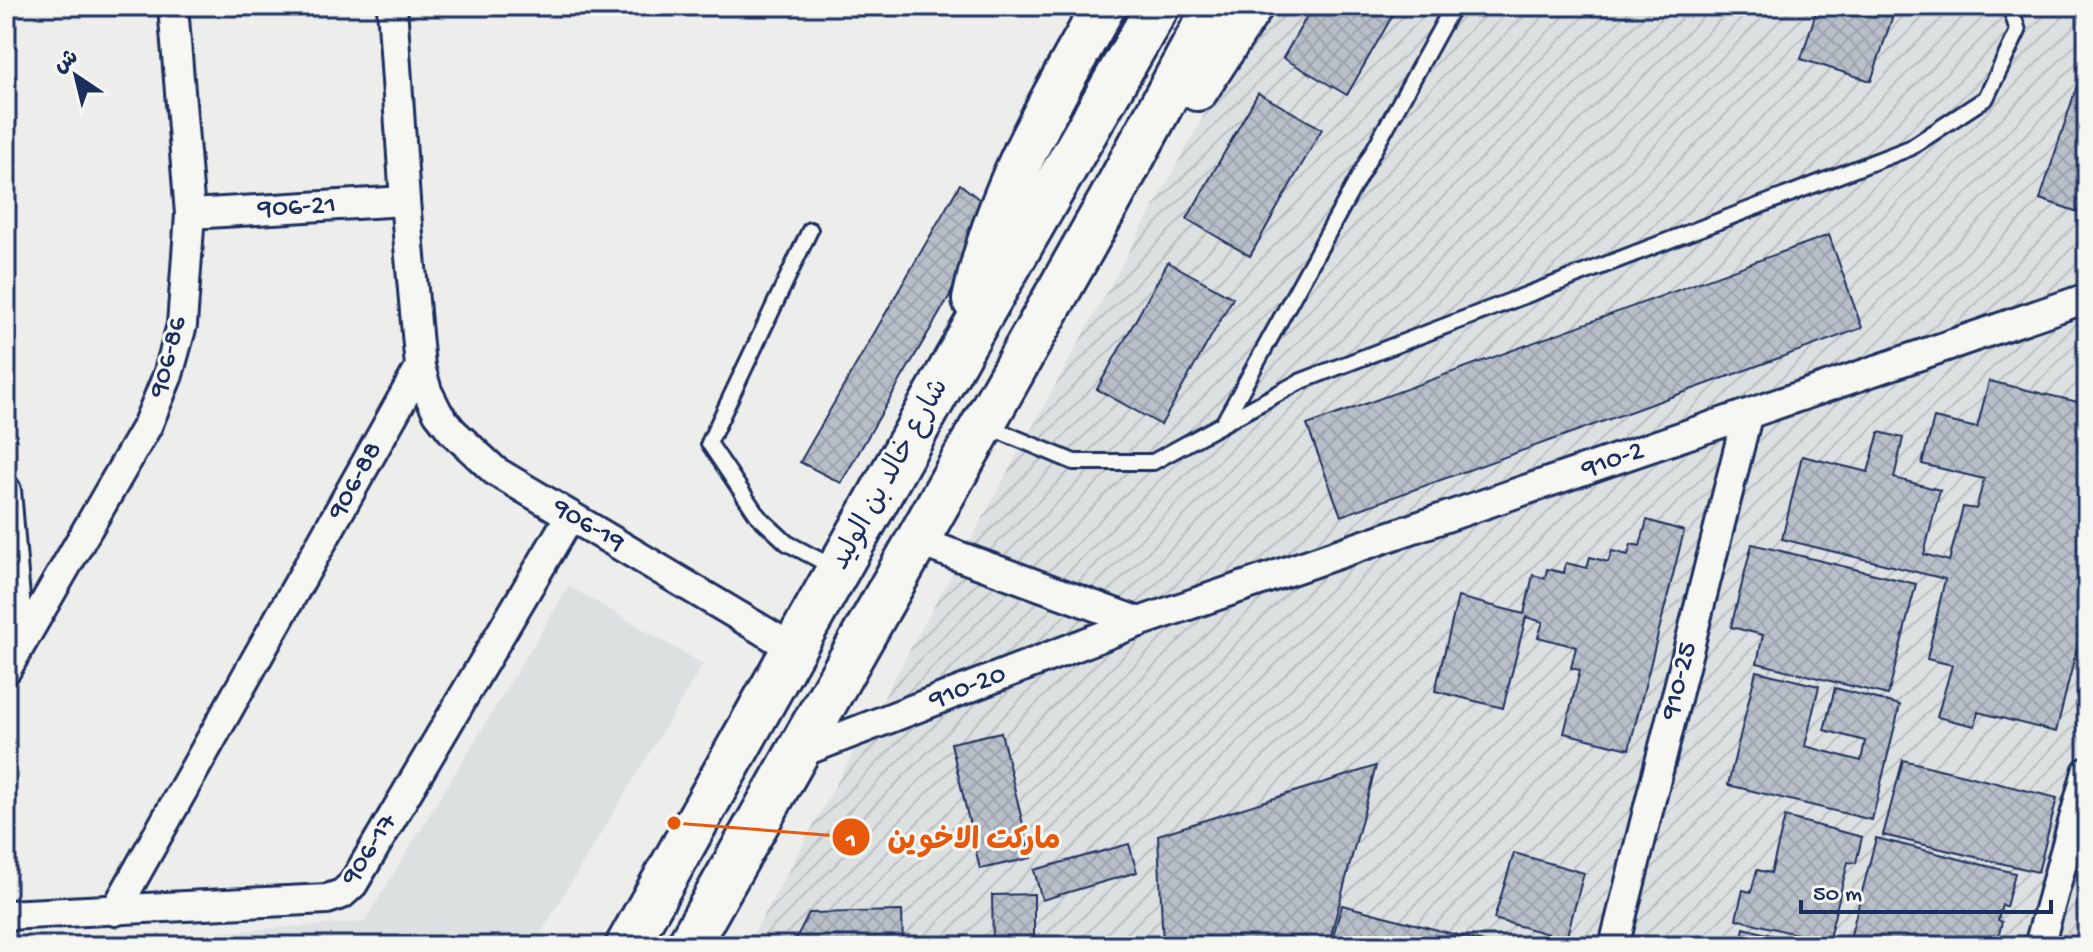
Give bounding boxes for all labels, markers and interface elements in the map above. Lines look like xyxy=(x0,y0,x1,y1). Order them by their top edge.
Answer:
north arrow xyxy=(36,36,116,116)
text: ش xyxy=(49,45,84,80)
street label: 906-21 xyxy=(256,189,337,227)
street label: 906-86 xyxy=(142,312,196,402)
street label: شارع خالد بن الوليد xyxy=(825,374,957,576)
street label: 910-2 xyxy=(1577,435,1649,487)
street label: 906-88 xyxy=(321,436,391,526)
street label: 906-19 xyxy=(545,491,630,560)
street label: 910-25 xyxy=(1654,639,1706,724)
street label: 910-20 xyxy=(924,658,1011,718)
street label: 906-17 xyxy=(334,807,406,893)
callout: ماركت الاخوين xyxy=(831,810,1076,864)
text: ماركت الاخوين xyxy=(887,825,1061,860)
text: 1 xyxy=(845,827,856,856)
scale bar xyxy=(1801,864,2051,914)
text: 50 m xyxy=(1813,881,1862,910)

